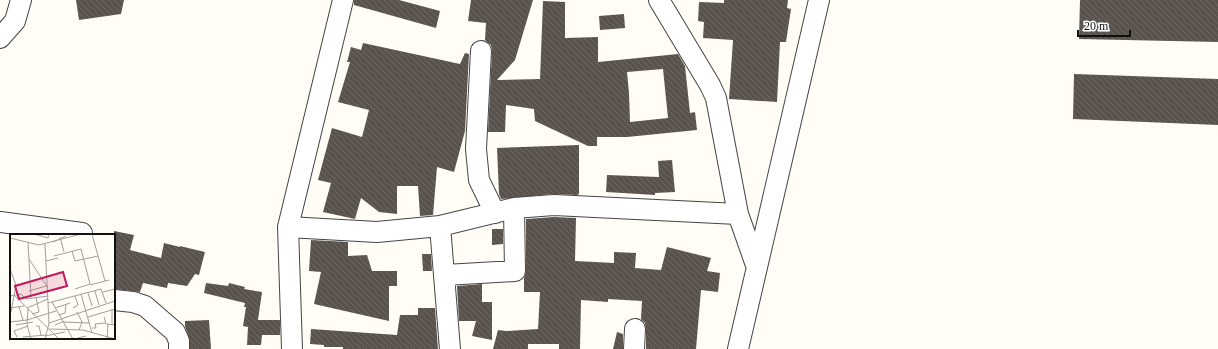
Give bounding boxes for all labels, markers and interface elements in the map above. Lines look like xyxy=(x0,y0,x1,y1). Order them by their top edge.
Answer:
scale bar xyxy=(1078,12,1130,38)
text: 20 m xyxy=(1084,19,1109,33)
inset map xyxy=(10,234,115,339)

